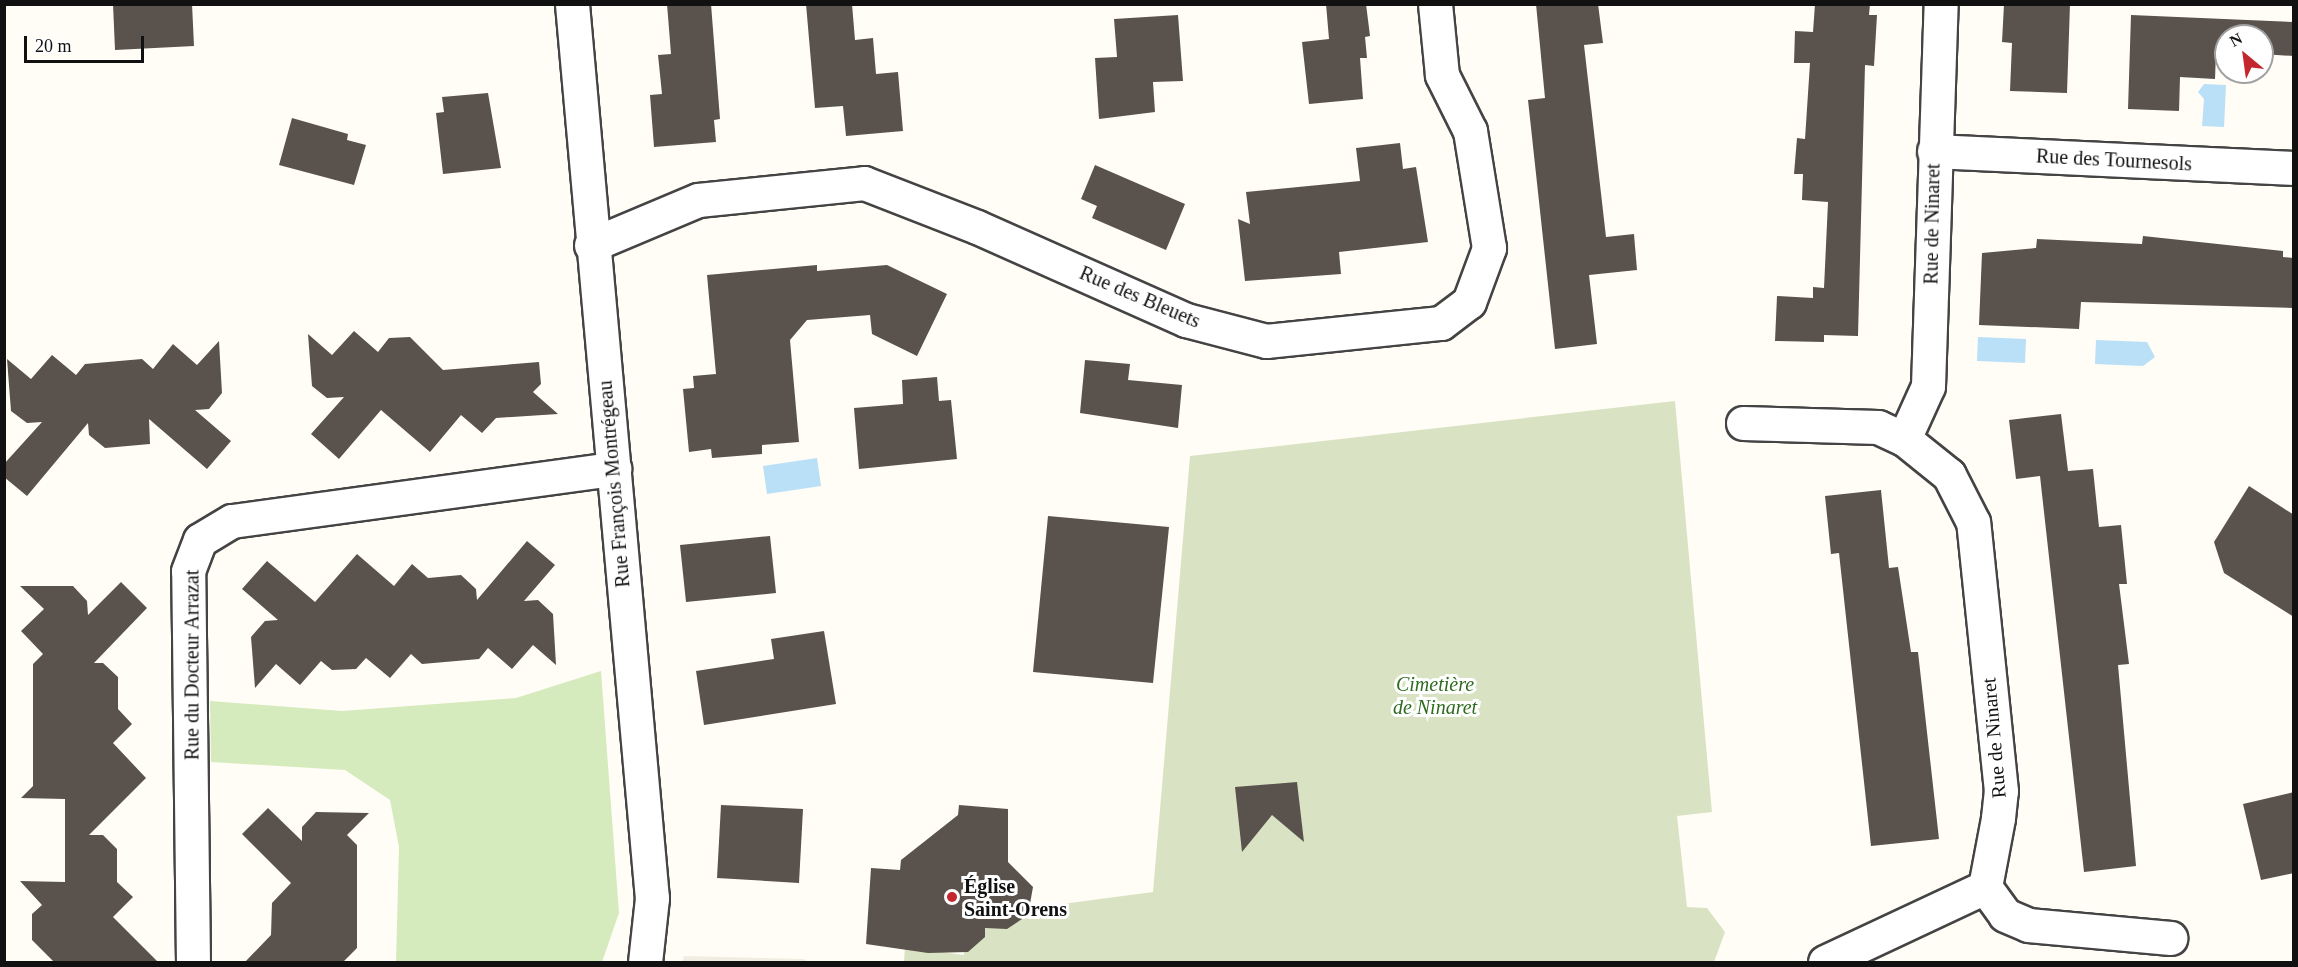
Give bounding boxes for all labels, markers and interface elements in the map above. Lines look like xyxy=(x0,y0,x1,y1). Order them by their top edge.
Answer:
scale bar xyxy=(27,24,147,62)
north arrow xyxy=(2214,24,2274,84)
text: N xyxy=(2227,29,2245,50)
text: 20 m xyxy=(35,36,72,56)
street label: Rue des Tournesols xyxy=(2035,144,2193,176)
street label: Rue de Ninaret xyxy=(1919,163,1945,285)
street label: Rue des Bleuets xyxy=(1076,261,1204,333)
street label: Rue François Montrégeau xyxy=(593,379,635,589)
street label: Rue du Docteur Arrazat xyxy=(180,569,204,761)
park label: Cimetière de Ninaret xyxy=(1393,673,1477,720)
street label: Rue de Ninaret xyxy=(1977,677,2011,799)
place label: Église Saint-Orens xyxy=(964,874,1067,921)
marker: Église Saint-Orens xyxy=(945,890,959,904)

